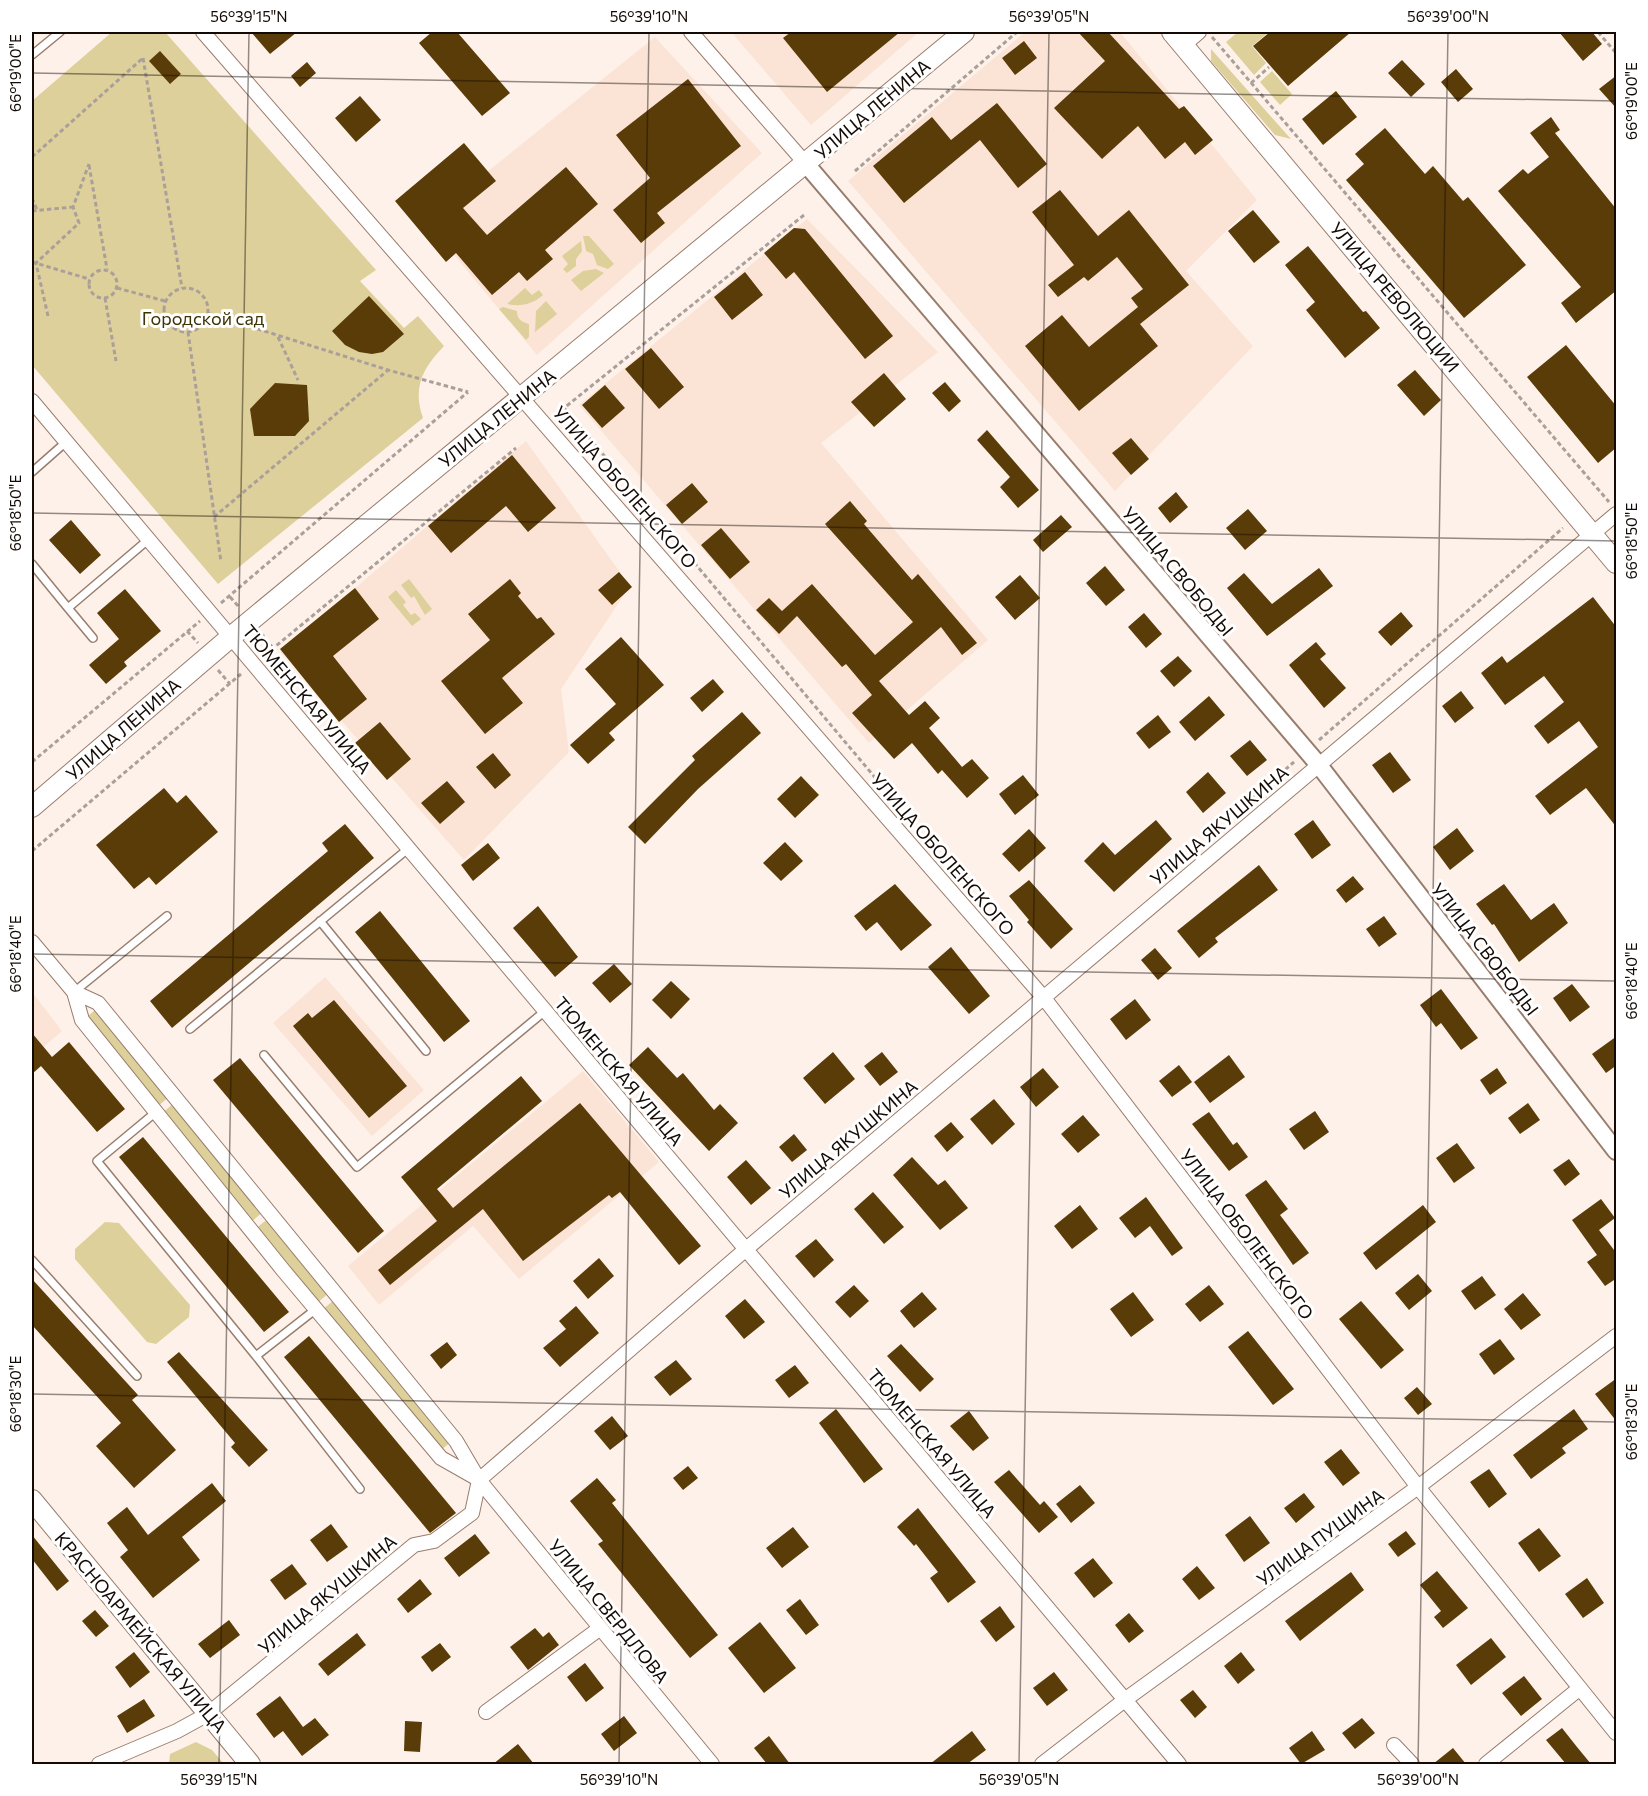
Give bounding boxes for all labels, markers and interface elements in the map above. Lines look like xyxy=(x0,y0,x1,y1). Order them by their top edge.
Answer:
text: 56°39'15"N xyxy=(210,7,288,25)
text: 56°39'10"N xyxy=(610,7,688,25)
text: 56°39'05"N xyxy=(1009,7,1089,25)
text: 56°39'00"N xyxy=(1407,7,1489,25)
text: 66°19'00"E xyxy=(6,34,24,112)
street label: УЛИЦА ЛЕНИНА xyxy=(810,54,934,164)
text: 66°19'00"E xyxy=(1622,62,1640,140)
street label: УЛИЦА РЕВОЛЮЦИИ xyxy=(1326,217,1464,377)
park label: Городской сад xyxy=(142,307,265,329)
street label: УЛИЦА ЛЕНИНА xyxy=(434,364,560,472)
street label: УЛИЦА ОБОЛЕНСКОГО xyxy=(548,401,702,573)
text: 66°18'50"E xyxy=(6,475,24,551)
street label: УЛИЦА СВОБОДЫ xyxy=(1118,502,1238,640)
text: 66°18'50"E xyxy=(1622,503,1640,579)
street label: ТЮМЕНСКАЯ УЛИЦА xyxy=(238,620,376,778)
street label: УЛИЦА ЛЕНИНА xyxy=(61,673,185,785)
street label: УЛИЦА ЯКУШКИНА xyxy=(1145,761,1293,889)
street label: УЛИЦА ОБОЛЕНСКОГО xyxy=(866,768,1020,940)
street label: УЛИЦА СВОБОДЫ xyxy=(1427,878,1543,1020)
text: 66°18'40"E xyxy=(6,915,24,993)
text: 66°18'40"E xyxy=(1622,942,1640,1020)
street label: ТЮМЕНСКАЯ УЛИЦА xyxy=(550,992,688,1150)
street label: УЛИЦА ЯКУШКИНА xyxy=(774,1075,922,1203)
street label: УЛИЦА ОБОЛЕНСКОГО xyxy=(1176,1144,1318,1324)
text: 66°18'30"E xyxy=(6,1356,24,1432)
street label: ТЮМЕНСКАЯ УЛИЦА xyxy=(863,1364,1001,1522)
text: 66°18'30"E xyxy=(1622,1384,1640,1460)
street label: УЛИЦА ПУЩИНА xyxy=(1252,1484,1388,1590)
street label: КРАСНОАРМЕЙСКАЯ УЛИЦА xyxy=(51,1527,231,1737)
street label: УЛИЦА ЯКУШКИНА xyxy=(253,1530,401,1658)
street label: УЛИЦА СВЕРДЛОВА xyxy=(544,1534,674,1688)
text: 56°39'15"N xyxy=(180,1770,258,1788)
text: 56°39'10"N xyxy=(580,1770,658,1788)
text: 56°39'05"N xyxy=(979,1770,1059,1788)
text: 56°39'00"N xyxy=(1377,1770,1459,1788)

